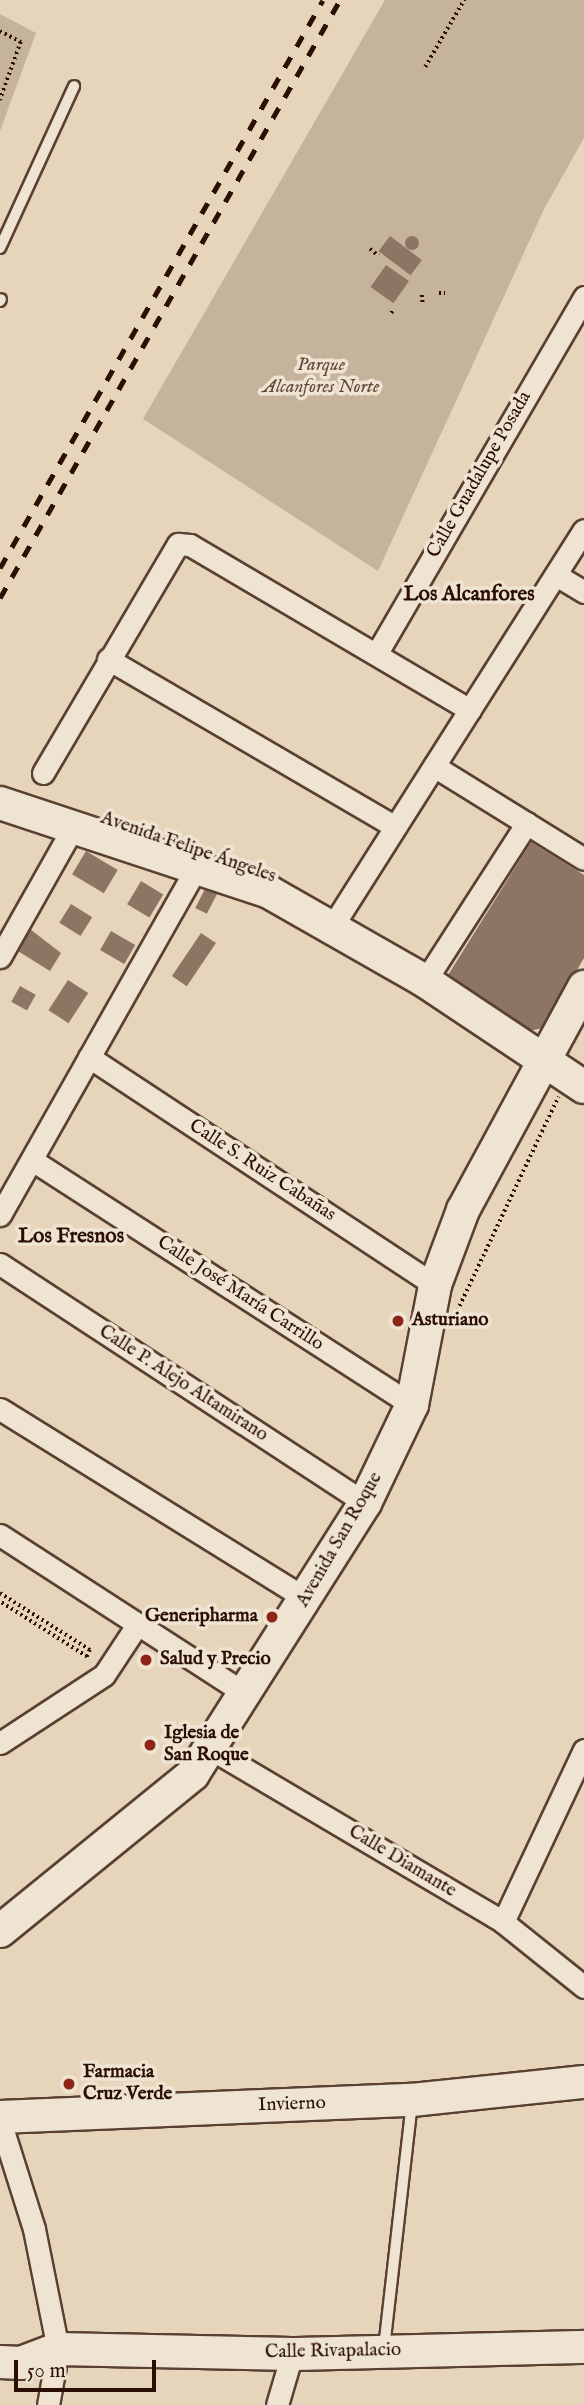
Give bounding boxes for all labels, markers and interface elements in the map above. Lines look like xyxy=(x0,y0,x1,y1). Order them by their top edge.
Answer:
park label: Parque Alcanfores Norte xyxy=(263,355,379,399)
street label: Calle Guadalupe Posada xyxy=(423,388,537,562)
district label: Los Alcanfores xyxy=(403,582,535,608)
street label: Avenida Felipe Ángeles xyxy=(97,807,279,889)
street label: Calle S. Ruiz Cabañas xyxy=(184,1115,340,1227)
district label: Los Fresnos xyxy=(18,1224,124,1250)
street label: Calle José María Carrillo xyxy=(152,1232,328,1356)
place label: Asturiano xyxy=(412,1310,489,1332)
marker: Asturiano xyxy=(390,1313,406,1329)
street label: Calle P. Alejo Altamirano xyxy=(94,1321,272,1447)
street label: Avenida San Roque xyxy=(292,1469,388,1611)
place label: Generipharma xyxy=(145,1606,258,1628)
marker: Generipharma xyxy=(264,1609,280,1625)
place label: Salud y Precio xyxy=(160,1649,271,1671)
marker: Salud y Precio xyxy=(138,1652,154,1668)
place label: Iglesia de San Roque xyxy=(164,1723,249,1767)
marker: Iglesia de San Roque xyxy=(142,1737,158,1753)
street label: Calle Diamante xyxy=(344,1821,460,1903)
place label: Farmacia Cruz Verde xyxy=(83,2062,172,2106)
marker: Farmacia Cruz Verde xyxy=(61,2076,77,2092)
street label: Invierno xyxy=(258,2092,326,2118)
street label: Calle Rivapalacio xyxy=(265,2339,401,2365)
scale bar xyxy=(18,2346,159,2390)
text: 50 m xyxy=(27,2358,66,2385)

